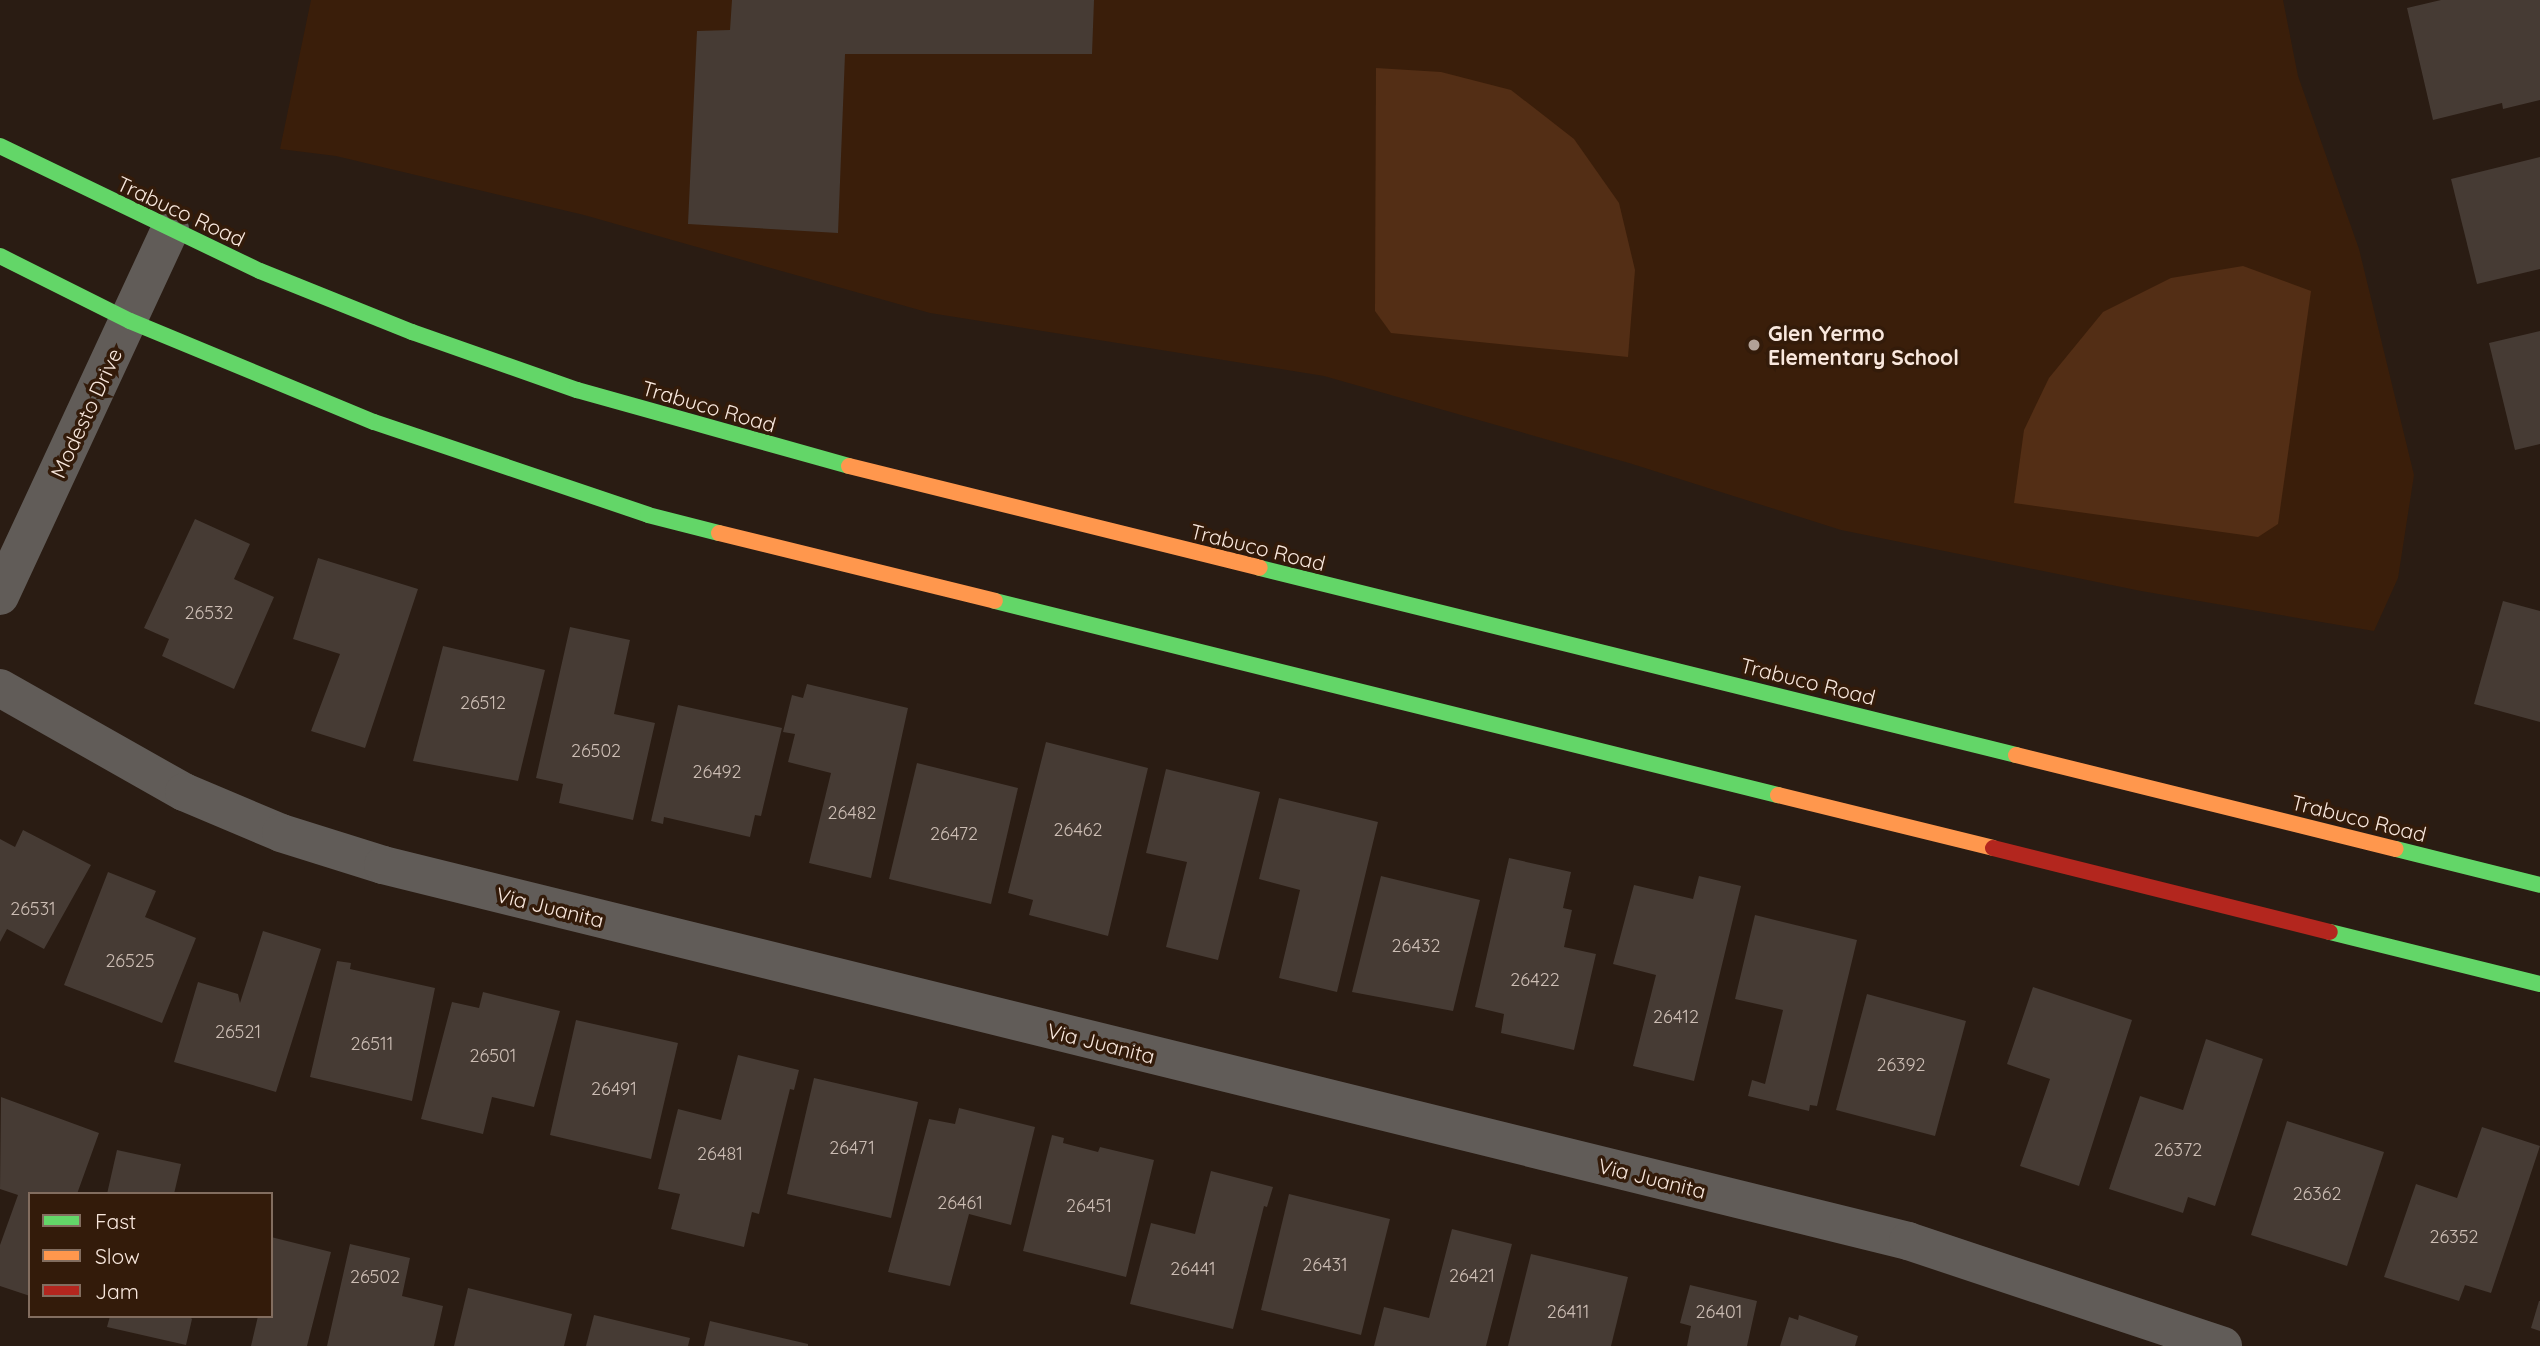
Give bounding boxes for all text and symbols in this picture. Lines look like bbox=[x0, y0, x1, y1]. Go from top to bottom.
street label: Trabuco Road bbox=[113, 170, 249, 252]
place label: Glen Yermo Elementary School bbox=[1768, 320, 1959, 370]
marker: Glen Yermo Elementary School bbox=[1746, 337, 1762, 353]
street label: Modesto Drive bbox=[45, 344, 127, 482]
street label: Trabuco Road bbox=[639, 375, 779, 437]
street label: Trabuco Road bbox=[1188, 518, 1328, 576]
house number: 26532 bbox=[185, 602, 233, 624]
street label: Trabuco Road bbox=[1738, 652, 1878, 710]
house number: 26512 bbox=[460, 692, 506, 714]
house number: 26502 bbox=[571, 740, 621, 762]
house number: 26492 bbox=[692, 761, 742, 783]
street label: Trabuco Road bbox=[2289, 789, 2429, 847]
house number: 26482 bbox=[827, 802, 877, 824]
house number: 26462 bbox=[1053, 819, 1103, 841]
house number: 26472 bbox=[930, 823, 978, 845]
street label: Via Juanita bbox=[494, 881, 606, 933]
house number: 26531 bbox=[10, 898, 56, 920]
house number: 26432 bbox=[1392, 935, 1440, 957]
house number: 26525 bbox=[105, 950, 155, 972]
house number: 26422 bbox=[1510, 969, 1560, 991]
house number: 26412 bbox=[1653, 1006, 1699, 1028]
street label: Via Juanita bbox=[1045, 1017, 1157, 1069]
house number: 26521 bbox=[215, 1021, 261, 1043]
house number: 26511 bbox=[351, 1033, 393, 1055]
house number: 26501 bbox=[470, 1045, 516, 1067]
house number: 26392 bbox=[1876, 1054, 1926, 1076]
house number: 26491 bbox=[591, 1078, 637, 1100]
house number: 26471 bbox=[829, 1137, 875, 1159]
house number: 26372 bbox=[2154, 1139, 2202, 1161]
house number: 26481 bbox=[697, 1143, 743, 1165]
street label: Via Juanita bbox=[1596, 1152, 1708, 1204]
house number: 26362 bbox=[2293, 1183, 2341, 1205]
legend bbox=[28, 1192, 273, 1318]
house number: 26461 bbox=[937, 1192, 983, 1214]
house number: 26451 bbox=[1066, 1195, 1112, 1217]
text: Fast bbox=[95, 1208, 136, 1234]
house number: 26352 bbox=[2430, 1226, 2478, 1248]
text: Slow bbox=[95, 1243, 140, 1269]
house number: 26431 bbox=[1302, 1254, 1348, 1276]
house number: 26441 bbox=[1170, 1258, 1216, 1280]
house number: 26421 bbox=[1449, 1265, 1495, 1287]
house number: 26502 bbox=[350, 1266, 400, 1288]
text: Jam bbox=[95, 1278, 139, 1304]
house number: 26411 bbox=[1547, 1301, 1589, 1323]
house number: 26401 bbox=[1696, 1301, 1742, 1323]

